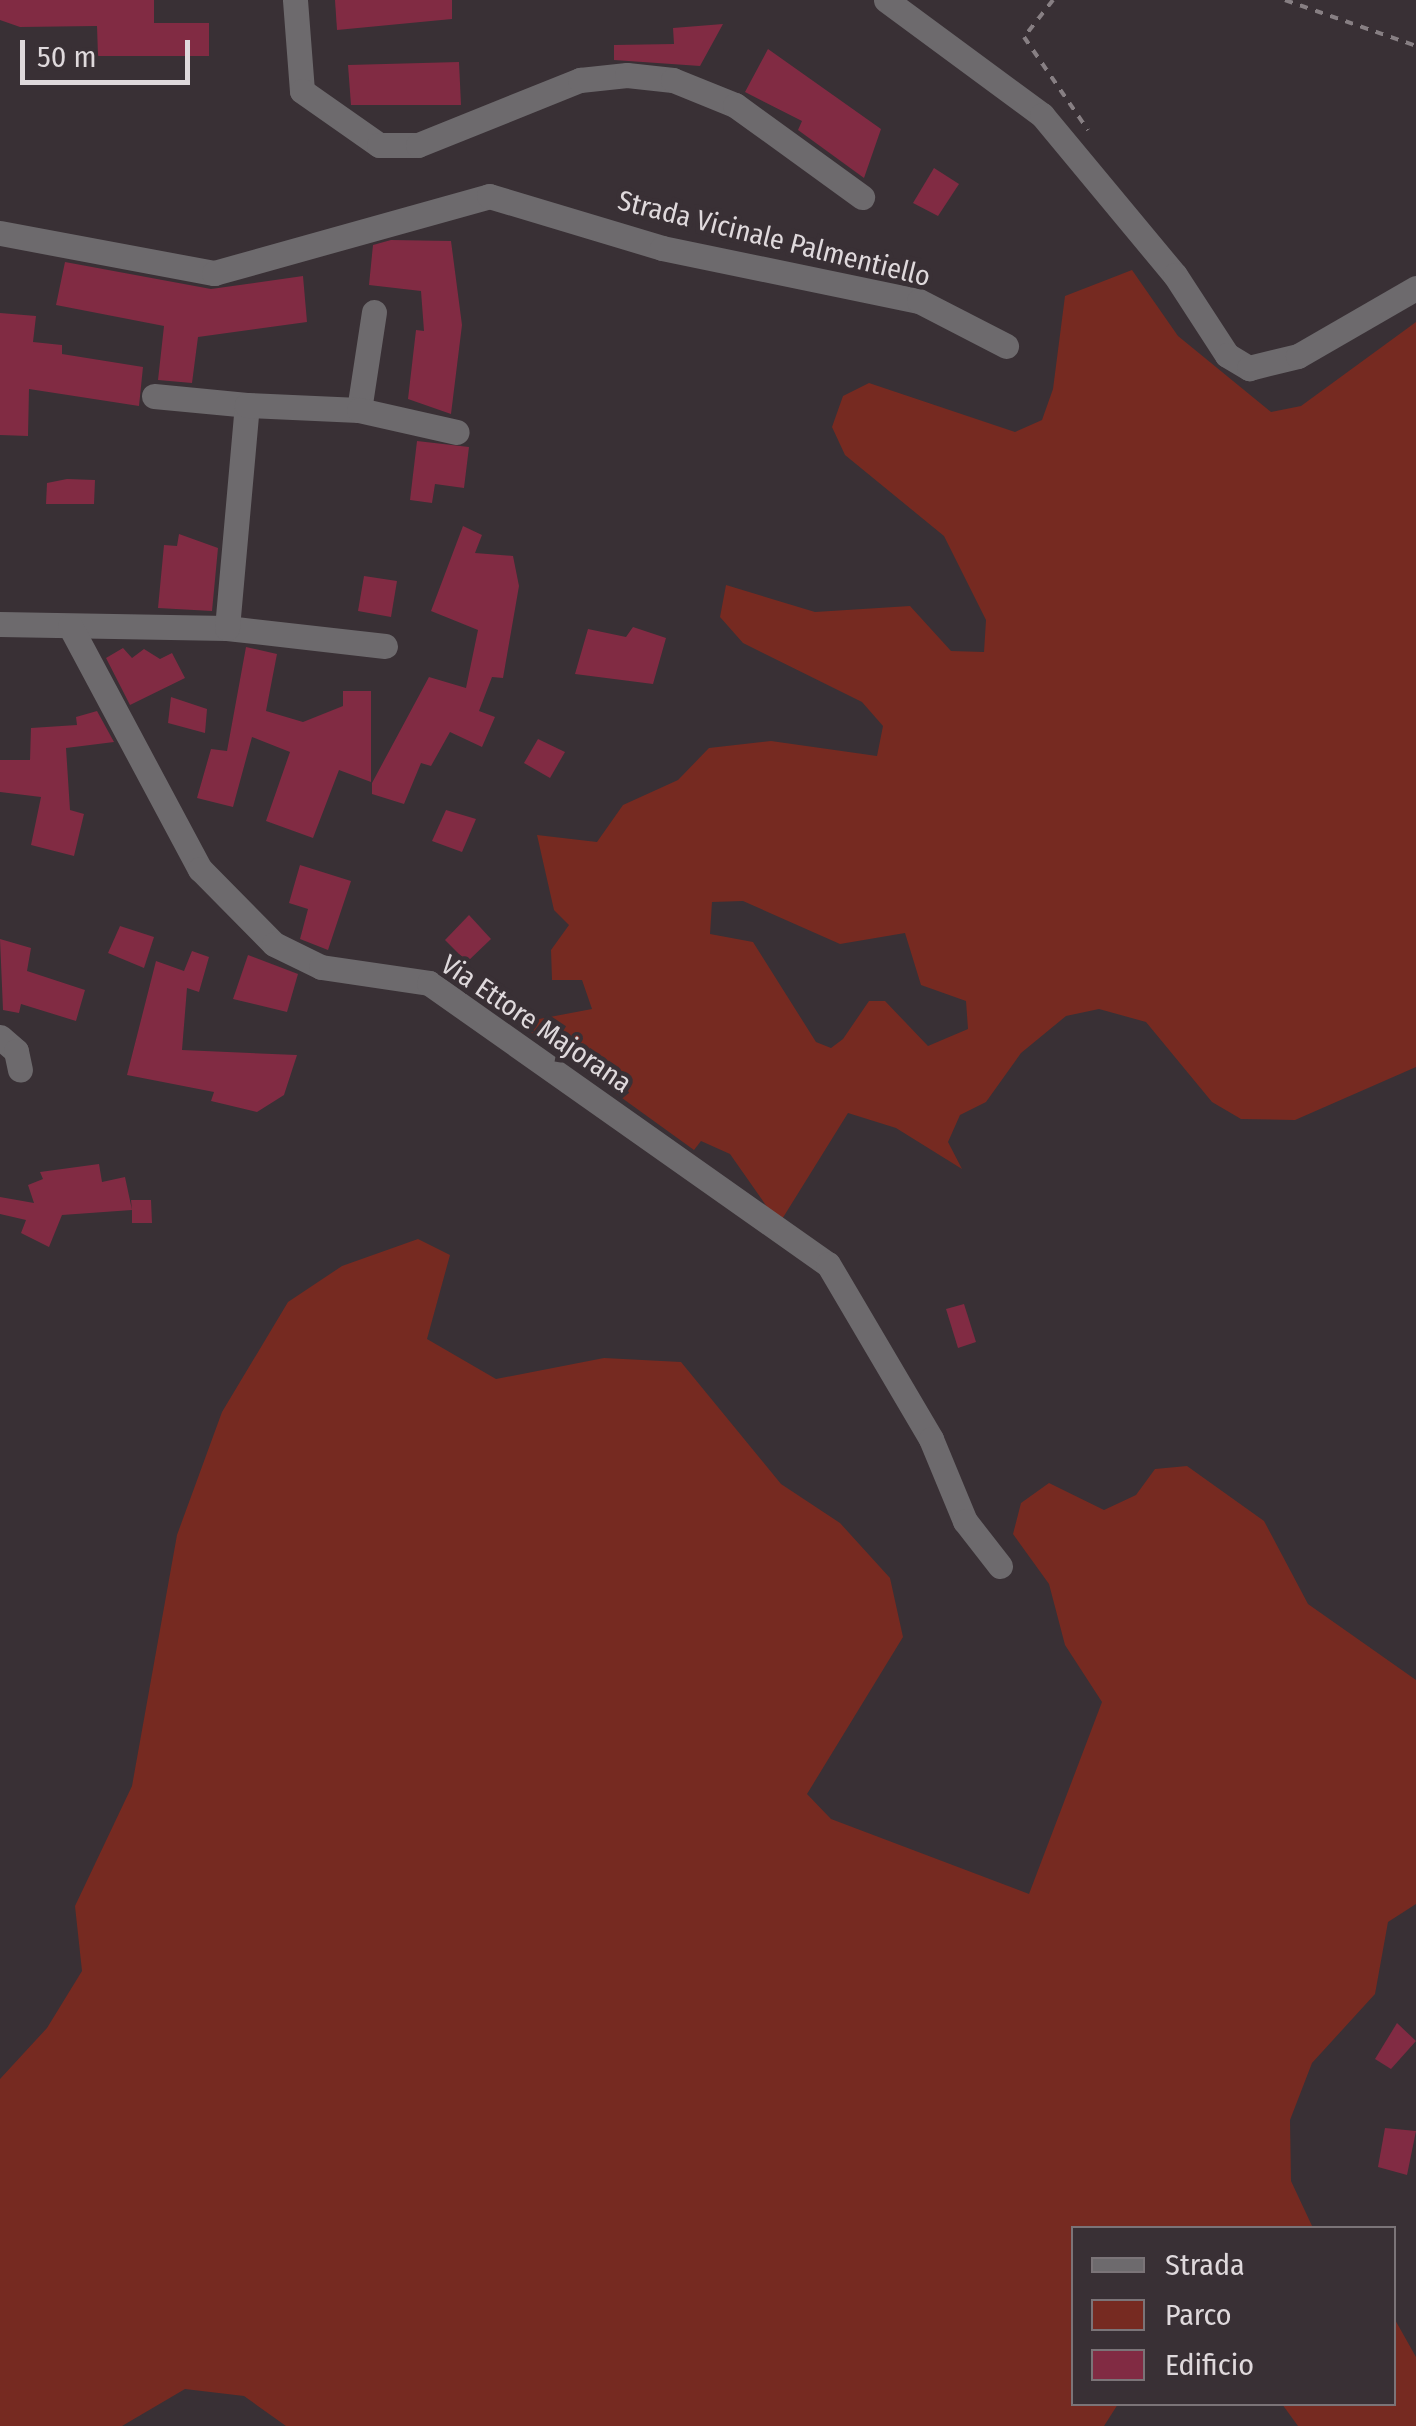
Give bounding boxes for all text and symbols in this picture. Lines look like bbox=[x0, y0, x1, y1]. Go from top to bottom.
scale bar bbox=[25, 20, 195, 82]
text: 50 m bbox=[37, 39, 97, 75]
street label: Strada Vicinale Palmentiello bbox=[614, 184, 934, 294]
street label: Via Ettore Majorana bbox=[434, 948, 638, 1100]
legend bbox=[1071, 2226, 1396, 2406]
text: Strada bbox=[1165, 2247, 1245, 2283]
text: Parco bbox=[1165, 2297, 1232, 2333]
text: Edificio bbox=[1165, 2347, 1254, 2383]

